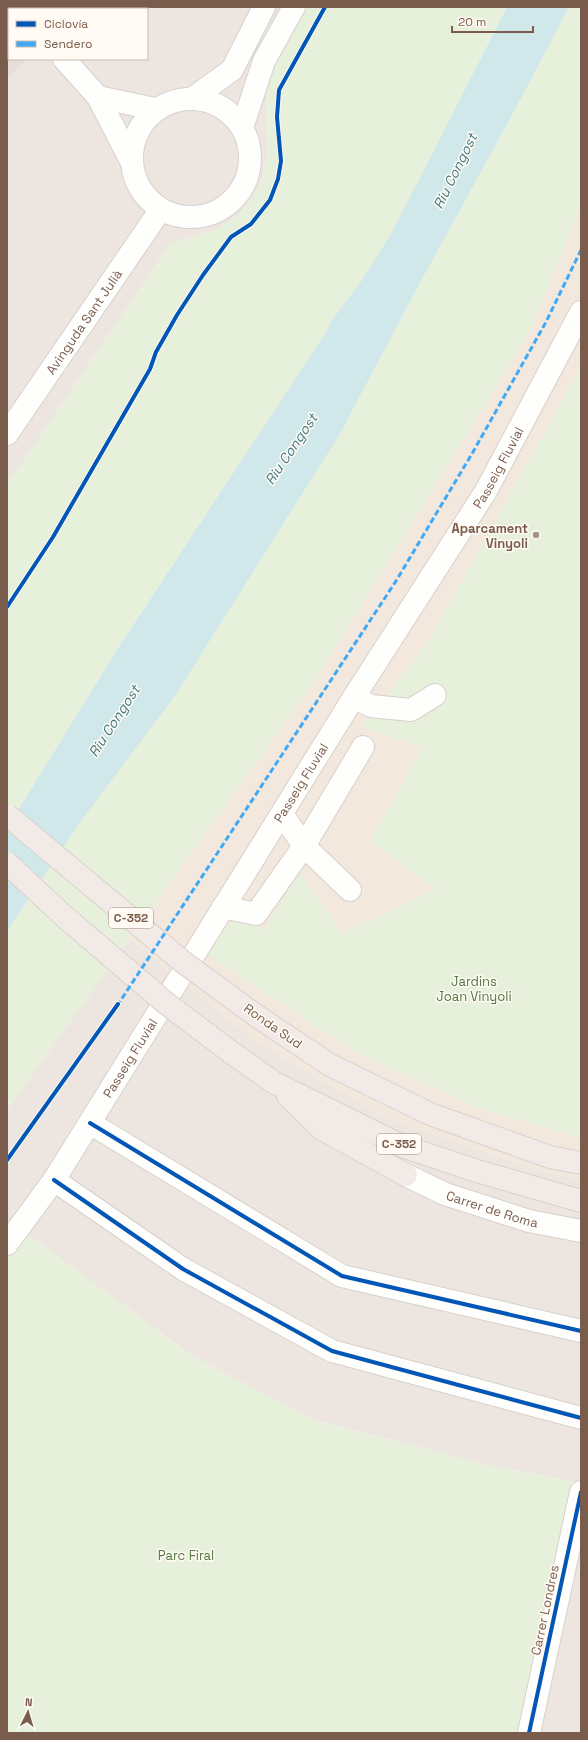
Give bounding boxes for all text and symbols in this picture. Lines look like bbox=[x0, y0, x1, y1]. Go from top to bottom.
legend bbox=[8, 8, 148, 60]
scale bar bbox=[452, 8, 533, 34]
text: 20 m bbox=[458, 14, 486, 30]
text: Ciclovía bbox=[44, 16, 88, 32]
text: Sendero bbox=[44, 36, 92, 52]
water label: Riu Congost bbox=[429, 129, 482, 212]
street label: Avinguda Sant Julià bbox=[42, 266, 126, 378]
water label: Riu Congost bbox=[261, 409, 322, 488]
street label: Passeig Fluvial bbox=[469, 424, 527, 511]
place label: Aparcament Vinyoli bbox=[452, 520, 528, 552]
marker: Aparcament Vinyoli bbox=[531, 530, 541, 540]
water label: Riu Congost bbox=[84, 680, 145, 760]
street label: Passeig Fluvial bbox=[270, 740, 332, 826]
road number: C-352 bbox=[109, 908, 153, 928]
park label: Jardins Joan Vinyoli bbox=[436, 973, 512, 1005]
street label: Ronda Sud bbox=[240, 1000, 306, 1052]
street label: Passeig Fluvial bbox=[99, 1015, 161, 1101]
road number: C-352 bbox=[377, 1134, 421, 1154]
street label: Carrer de Roma bbox=[444, 1186, 540, 1231]
park label: Parc Firal bbox=[158, 1547, 214, 1564]
street label: Carrer Londres bbox=[527, 1563, 563, 1657]
north arrow bbox=[8, 1692, 48, 1732]
text: N bbox=[25, 1695, 33, 1709]

